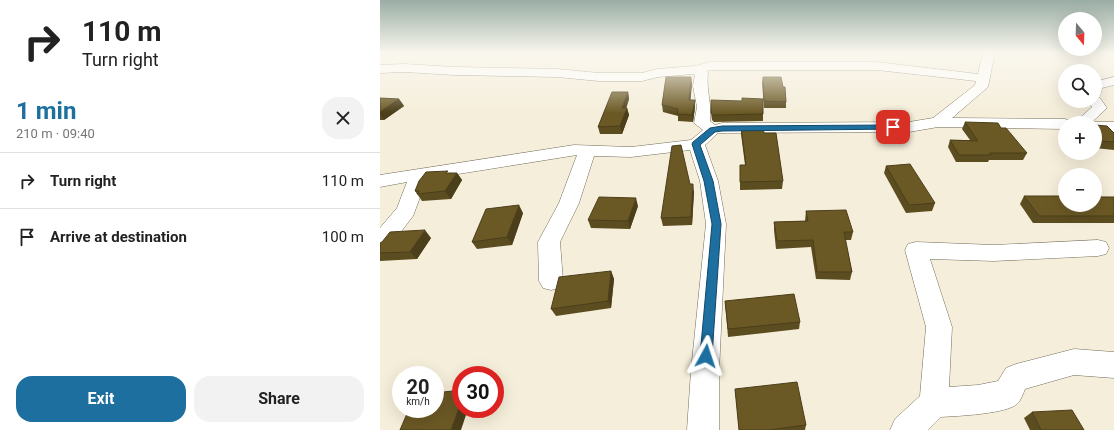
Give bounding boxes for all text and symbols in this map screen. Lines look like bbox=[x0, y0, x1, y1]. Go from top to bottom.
north arrow bbox=[1058, 12, 1102, 56]
map controls bbox=[1058, 12, 1102, 212]
text: 110 m bbox=[82, 15, 161, 48]
icon: right bbox=[16, 16, 68, 68]
text: Turn right bbox=[82, 49, 159, 70]
button: search bbox=[1058, 64, 1102, 108]
text: 1 min bbox=[16, 97, 76, 125]
button: close bbox=[322, 97, 364, 139]
pin bbox=[876, 110, 910, 144]
icon: arrive bbox=[882, 116, 904, 138]
button: + bbox=[1058, 116, 1102, 160]
text: 210 m · 09:40 bbox=[16, 126, 95, 141]
button: − bbox=[1058, 168, 1102, 212]
icon: right bbox=[16, 170, 38, 192]
text: Turn right bbox=[50, 172, 116, 190]
text: 110 m bbox=[322, 172, 364, 190]
icon: arrive bbox=[16, 226, 38, 248]
text: Arrive at destination bbox=[50, 228, 187, 246]
text: 100 m bbox=[322, 228, 364, 246]
position arrow bbox=[685, 335, 727, 377]
speed limit sign: 30 bbox=[452, 366, 504, 418]
text: 20 bbox=[407, 375, 429, 399]
button: Exit bbox=[16, 376, 186, 422]
button: Share bbox=[194, 376, 364, 422]
text: km/h bbox=[406, 396, 430, 407]

